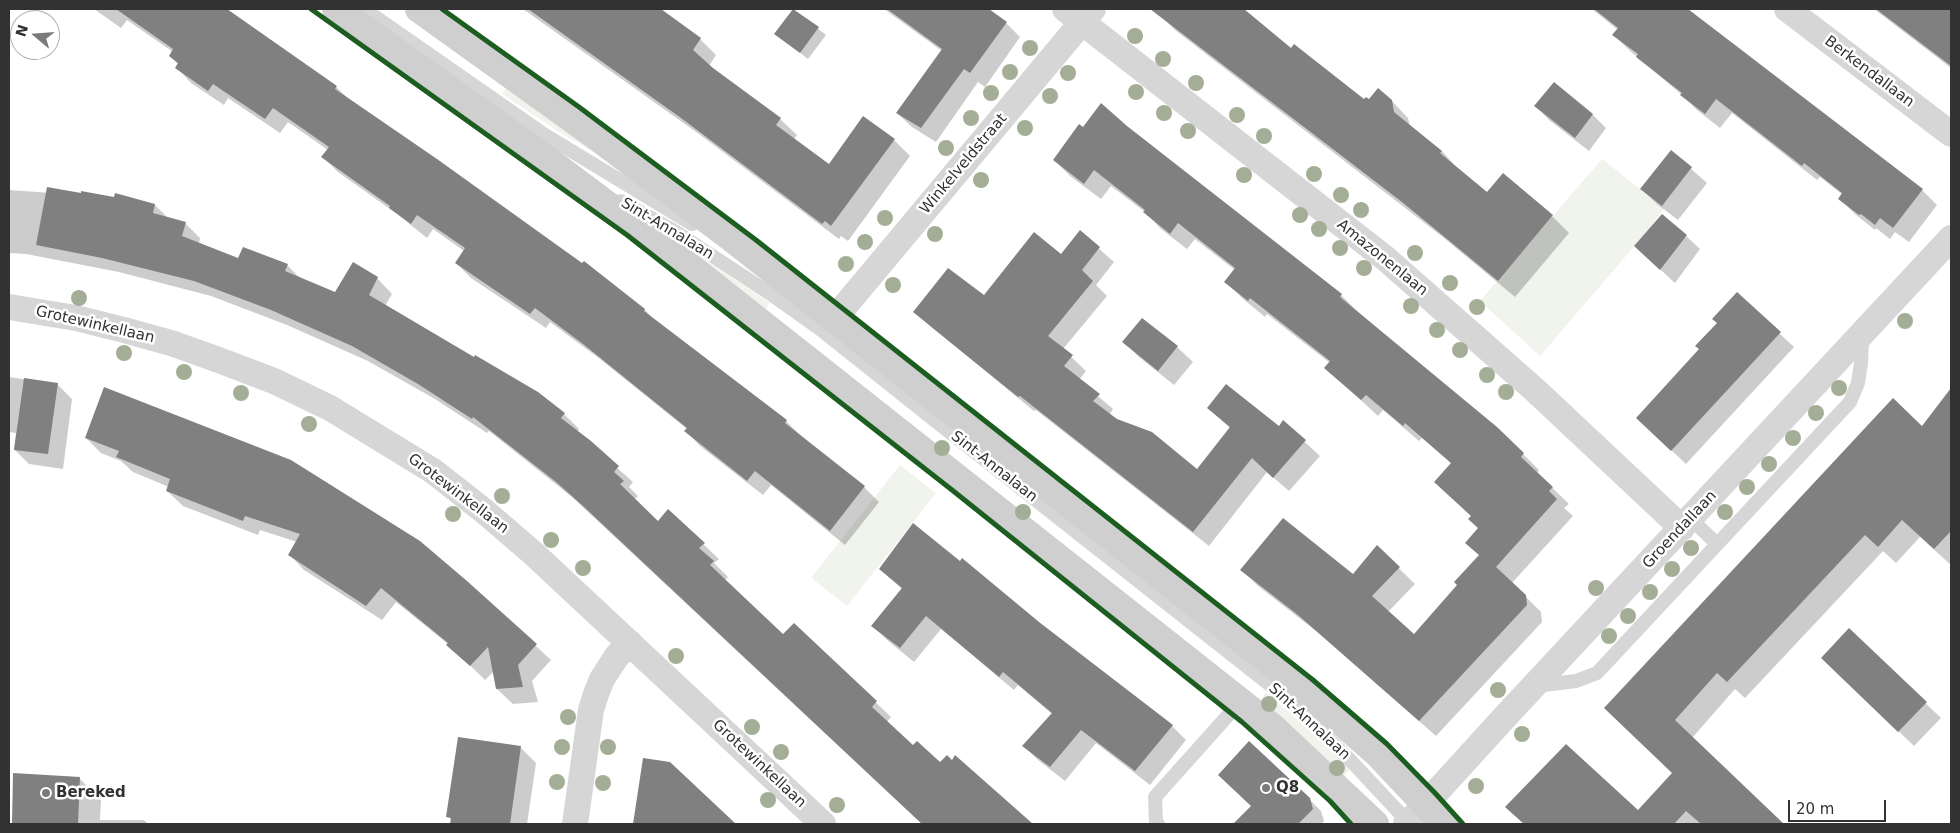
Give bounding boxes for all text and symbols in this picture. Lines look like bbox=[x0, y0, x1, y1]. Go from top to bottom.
north arrow bbox=[10, 10, 60, 60]
text: N bbox=[12, 23, 31, 39]
street label: Berkendallaan bbox=[1821, 32, 1917, 112]
street label: Winkelveldstraat bbox=[917, 110, 1011, 218]
street label: Sint-Annalaan bbox=[617, 194, 717, 264]
street label: Amazonenlaan bbox=[1333, 216, 1431, 300]
street label: Grotewinkellaan bbox=[34, 303, 156, 347]
street label: Sint-Annalaan bbox=[947, 428, 1041, 506]
street label: Grotewinkellaan bbox=[404, 450, 512, 538]
street label: Groendallaan bbox=[1639, 487, 1721, 573]
street label: Sint-Annalaan bbox=[1265, 680, 1353, 764]
street label: Grotewinkellaan bbox=[709, 716, 809, 812]
place label: Q8 bbox=[1276, 779, 1299, 797]
marker: Q8 bbox=[1260, 782, 1272, 794]
place label: Bereked bbox=[56, 784, 126, 802]
marker: Bereked bbox=[40, 787, 52, 799]
scale bar bbox=[1790, 790, 1888, 822]
text: 20 m bbox=[1796, 800, 1834, 818]

